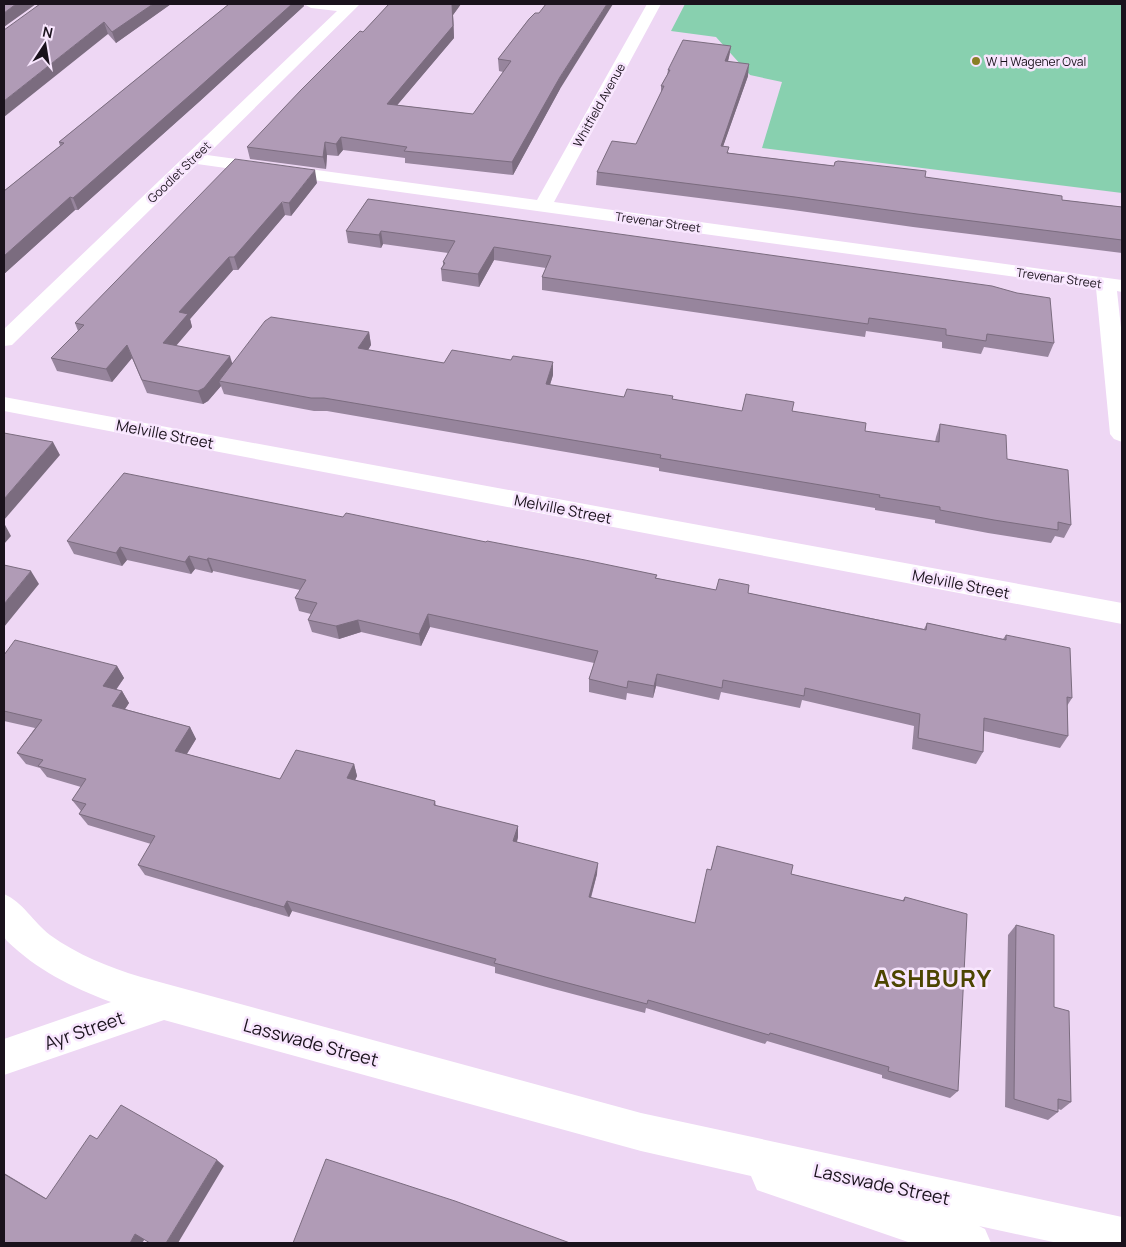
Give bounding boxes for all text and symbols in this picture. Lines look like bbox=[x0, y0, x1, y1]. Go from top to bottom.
north arrow bbox=[20, 20, 70, 70]
text: N bbox=[41, 21, 55, 42]
place label: W H Wagener Oval bbox=[986, 53, 1086, 70]
marker: W H Wagener Oval bbox=[970, 55, 982, 67]
street label: Whitfield Avenue bbox=[569, 60, 629, 150]
street label: Goodlet Street bbox=[144, 137, 215, 207]
street label: Trevenar Street bbox=[614, 208, 702, 236]
street label: Trevenar Street bbox=[1015, 264, 1103, 292]
street label: Melville Street bbox=[114, 414, 216, 454]
street label: Melville Street bbox=[512, 489, 614, 529]
street label: Melville Street bbox=[910, 564, 1012, 604]
district label: ASHBURY bbox=[874, 961, 992, 994]
street label: Ayr Street bbox=[41, 1005, 127, 1055]
street label: Lasswade Street bbox=[241, 1012, 381, 1072]
street label: Lasswade Street bbox=[812, 1158, 952, 1210]

